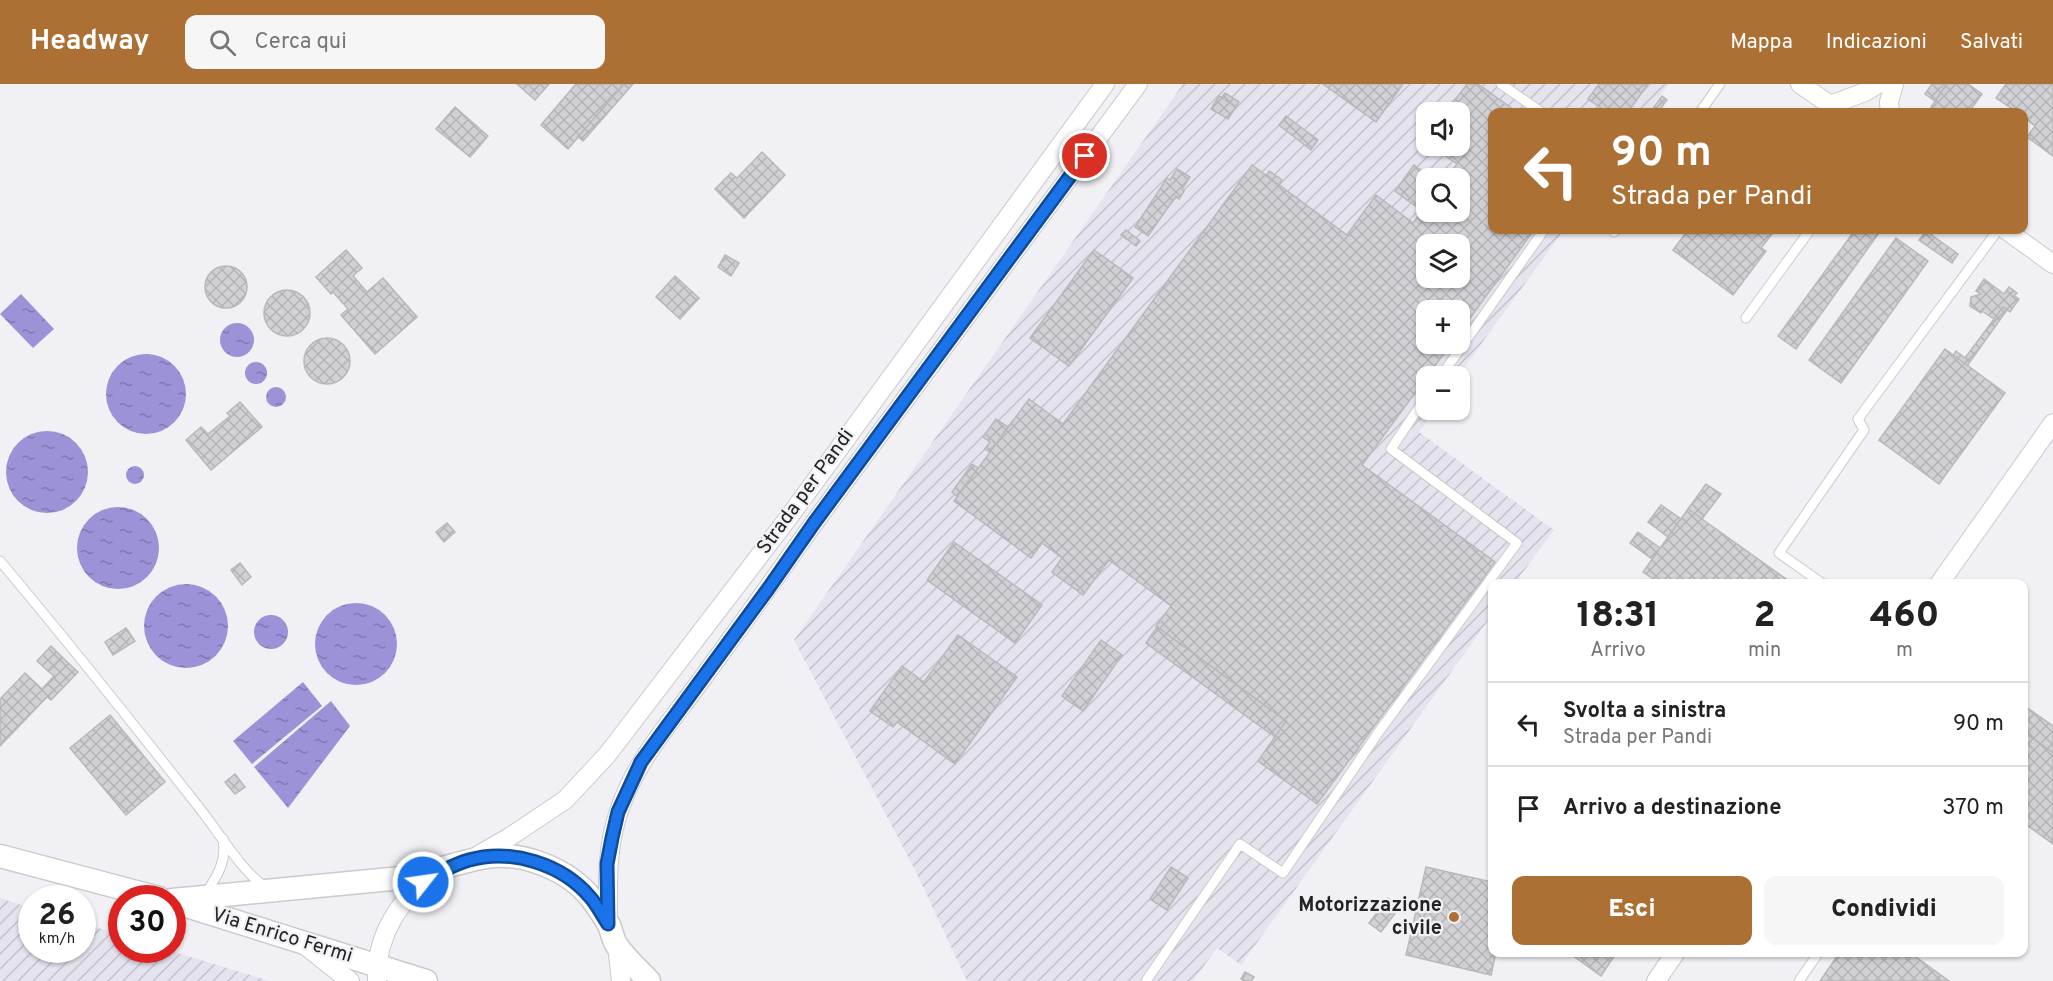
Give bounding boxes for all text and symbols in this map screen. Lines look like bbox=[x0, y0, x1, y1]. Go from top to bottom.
search box bbox=[185, 15, 605, 69]
text: Headway bbox=[30, 24, 149, 60]
icon: search bbox=[206, 26, 239, 59]
text: Cerca qui bbox=[254, 29, 347, 56]
text: Mappa bbox=[1730, 29, 1793, 56]
text: Indicazioni bbox=[1826, 29, 1927, 56]
text: Salvati bbox=[1960, 29, 2023, 56]
map controls bbox=[1416, 102, 1470, 420]
button: sound bbox=[1416, 102, 1470, 156]
text: 90 m bbox=[1611, 128, 1712, 181]
pin bbox=[1059, 130, 1110, 181]
icon: left bbox=[1512, 132, 1590, 210]
icon: arrive bbox=[1068, 139, 1101, 172]
button: search bbox=[1416, 168, 1470, 222]
text: Strada per Pandi bbox=[1611, 180, 1812, 214]
button: layers bbox=[1416, 234, 1470, 288]
button: + bbox=[1416, 300, 1470, 354]
button: − bbox=[1416, 366, 1470, 420]
street label: Strada per Pandi bbox=[752, 424, 860, 560]
text: 18:31 bbox=[1577, 594, 1659, 640]
text: 2 bbox=[1754, 594, 1776, 640]
text: 460 bbox=[1870, 594, 1939, 640]
text: Arrivo bbox=[1590, 638, 1646, 664]
text: min bbox=[1748, 638, 1781, 664]
text: m bbox=[1896, 638, 1913, 664]
text: Svolta a sinistra bbox=[1563, 698, 1726, 725]
icon: left bbox=[1512, 708, 1545, 741]
text: 90 m bbox=[1953, 711, 2004, 738]
text: Strada per Pandi bbox=[1563, 725, 1712, 751]
icon: arrive bbox=[1512, 792, 1545, 825]
text: Arrivo a destinazione bbox=[1563, 795, 1781, 822]
text: 370 m bbox=[1942, 795, 2004, 822]
position arrow bbox=[391, 850, 455, 914]
button: Esci bbox=[1512, 876, 1752, 945]
button: Condividi bbox=[1764, 876, 2004, 945]
speed limit sign: 30 bbox=[108, 885, 186, 963]
place label: Motorizzazione civile bbox=[1298, 893, 1442, 942]
text: 26 bbox=[39, 898, 75, 935]
street label: Via Enrico Fermi bbox=[208, 902, 356, 970]
marker: Motorizzazione civile bbox=[1447, 910, 1461, 924]
text: km/h bbox=[39, 930, 75, 949]

